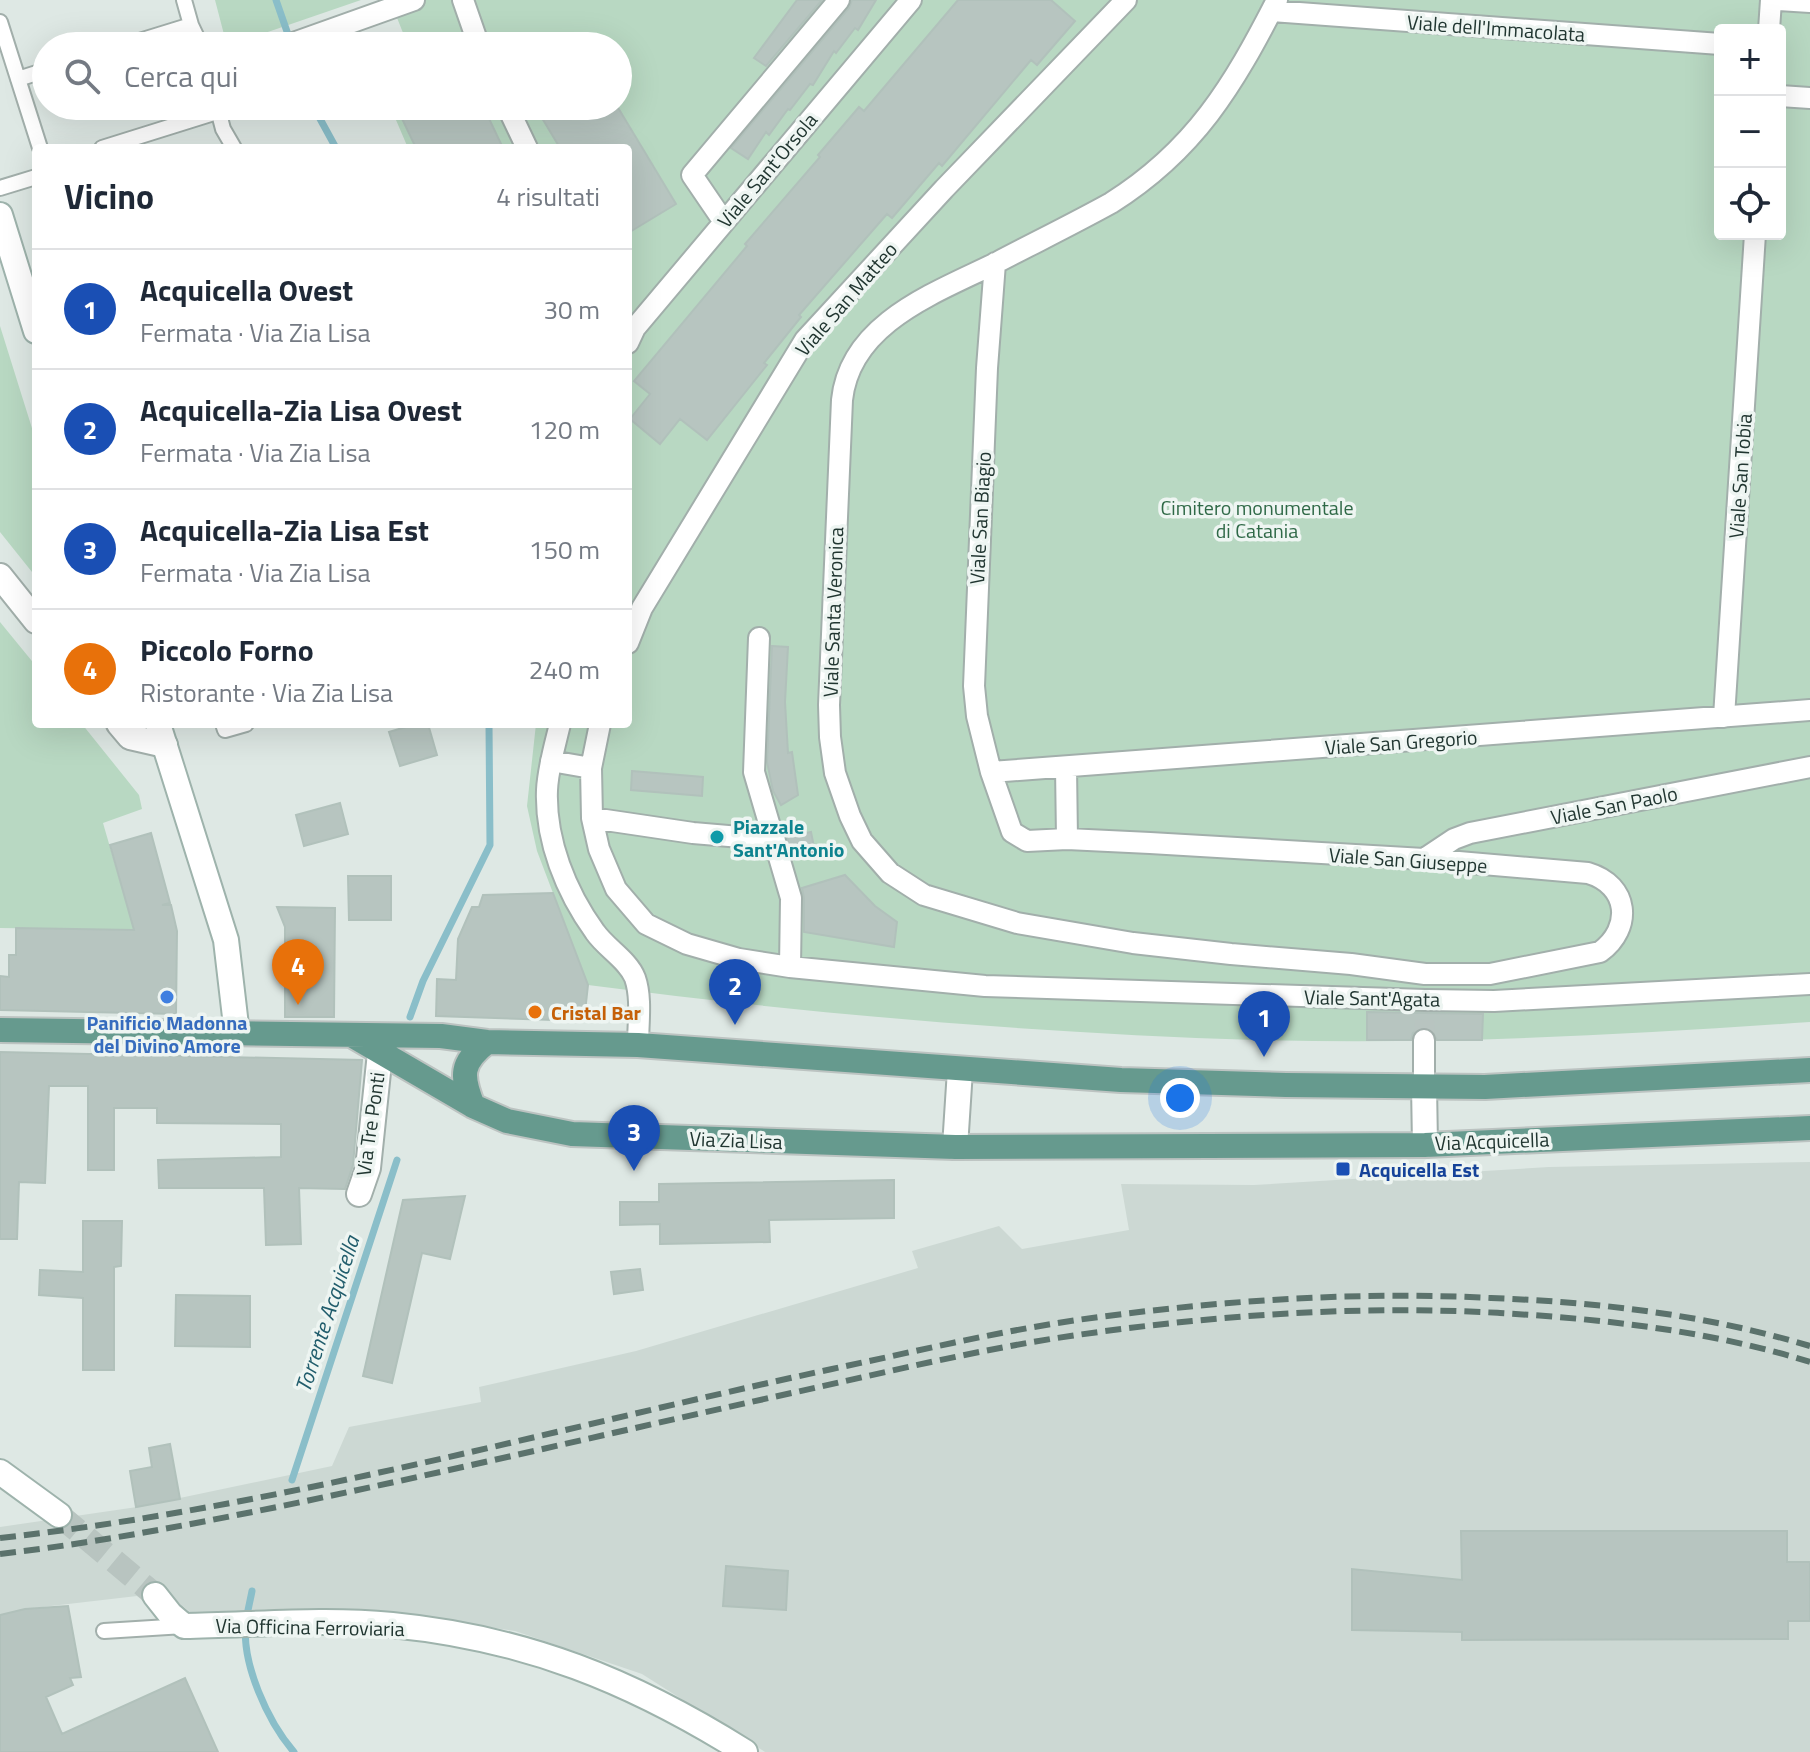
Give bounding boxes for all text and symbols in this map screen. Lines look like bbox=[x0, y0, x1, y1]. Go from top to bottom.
street label: Viale dell'Immacolata bbox=[1406, 6, 1586, 50]
map controls bbox=[1714, 24, 1786, 240]
button: + bbox=[1714, 24, 1786, 96]
search box bbox=[32, 32, 632, 120]
text: Cerca qui bbox=[124, 53, 238, 99]
icon: search bbox=[60, 54, 104, 98]
button: − bbox=[1714, 96, 1786, 168]
street label: Viale Sant'Orsola bbox=[709, 105, 825, 235]
button: locate bbox=[1714, 168, 1786, 240]
text: Vicino bbox=[64, 170, 154, 222]
text: 4 risultati bbox=[496, 177, 600, 216]
street label: Viale San Matteo bbox=[787, 235, 905, 363]
text: Acquicella Ovest bbox=[140, 267, 353, 313]
text: 1 bbox=[83, 290, 97, 329]
text: 30 m bbox=[543, 290, 600, 329]
text: Fermata · Via Zia Lisa bbox=[140, 313, 371, 352]
text: Acquicella-Zia Lisa Ovest bbox=[140, 387, 462, 433]
text: 2 bbox=[83, 410, 97, 449]
text: 120 m bbox=[529, 410, 600, 449]
street label: Viale San Tobia bbox=[1720, 412, 1760, 540]
text: Fermata · Via Zia Lisa bbox=[140, 433, 371, 472]
street label: Viale San Biagio bbox=[961, 451, 999, 585]
park label: Cimitero monumentale di Catania bbox=[1160, 492, 1354, 546]
text: Acquicella-Zia Lisa Est bbox=[140, 507, 429, 553]
street label: Viale Santa Veronica bbox=[815, 526, 851, 698]
text: 3 bbox=[83, 530, 97, 569]
text: 150 m bbox=[529, 530, 600, 569]
text: Fermata · Via Zia Lisa bbox=[140, 553, 371, 592]
text: Piccolo Forno bbox=[140, 627, 314, 673]
text: 4 bbox=[83, 650, 97, 689]
text: 240 m bbox=[529, 650, 600, 689]
text: Ristorante · Via Zia Lisa bbox=[140, 673, 393, 712]
street label: Viale San Gregorio bbox=[1324, 721, 1478, 763]
street label: Viale San Paolo bbox=[1548, 778, 1680, 832]
place label: Piazzale Sant'Antonio bbox=[733, 811, 845, 865]
marker: Piazzale Sant'Antonio bbox=[708, 828, 726, 846]
street label: Viale San Giuseppe bbox=[1328, 839, 1488, 881]
pin: 4 bbox=[272, 939, 324, 1005]
pin: 2 bbox=[709, 959, 761, 1025]
street label: Viale Sant'Agata bbox=[1304, 981, 1440, 1015]
marker: Panificio Madonna del Divino Amore bbox=[158, 988, 176, 1006]
pin: 1 bbox=[1238, 991, 1290, 1057]
place label: Cristal Bar bbox=[551, 997, 642, 1028]
marker: Cristal Bar bbox=[526, 1003, 544, 1021]
place label: Panificio Madonna del Divino Amore bbox=[87, 1007, 247, 1061]
street label: Via Tre Ponti bbox=[347, 1070, 393, 1178]
your location bbox=[1160, 1078, 1200, 1118]
pin: 3 bbox=[608, 1105, 660, 1171]
street label: Via Zia Lisa bbox=[689, 1123, 783, 1157]
street label: Via Acquicella bbox=[1434, 1124, 1550, 1158]
place label: Acquicella Est bbox=[1359, 1154, 1479, 1185]
marker: Acquicella Est bbox=[1334, 1160, 1352, 1178]
water label: Torrente Acquicella bbox=[286, 1229, 369, 1397]
street label: Via Officina Ferroviaria bbox=[215, 1610, 405, 1644]

